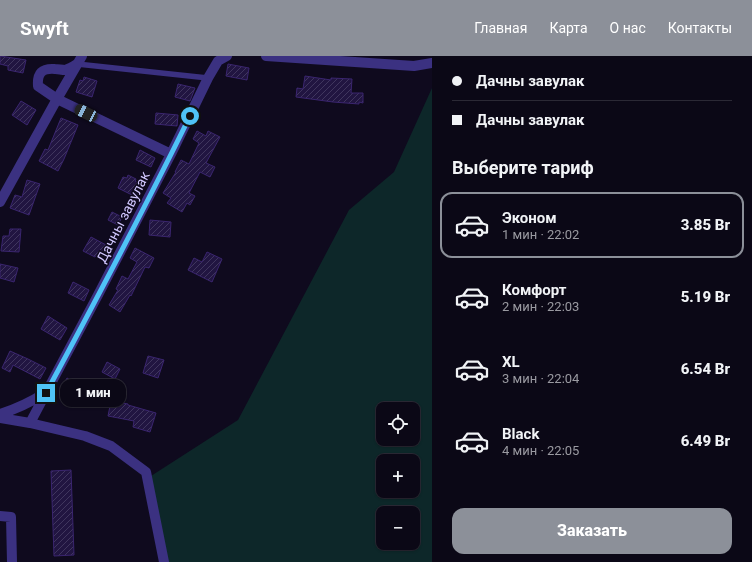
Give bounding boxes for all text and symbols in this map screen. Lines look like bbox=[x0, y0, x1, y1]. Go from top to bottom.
text: Swyft bbox=[20, 17, 69, 40]
text: Главная bbox=[474, 20, 527, 36]
text: Карта bbox=[549, 20, 588, 36]
text: О нас bbox=[610, 20, 646, 36]
text: Контакты bbox=[668, 20, 732, 36]
text: Дачны завулак bbox=[476, 72, 585, 90]
car bbox=[73, 102, 99, 124]
route start bbox=[181, 107, 199, 125]
text: Дачны завулак bbox=[476, 111, 585, 129]
text: Выберите тариф bbox=[452, 157, 594, 178]
street label: Дачны завулак bbox=[93, 168, 153, 265]
icon: car bbox=[454, 207, 490, 243]
text: Эконом bbox=[502, 209, 557, 227]
text: 3.85 Br bbox=[681, 216, 730, 234]
text: 1 мин · 22:02 bbox=[502, 227, 579, 242]
icon: car bbox=[454, 279, 490, 315]
text: Комфорт bbox=[502, 281, 566, 299]
text: 5.19 Br bbox=[681, 288, 730, 306]
text: 2 мин · 22:03 bbox=[502, 299, 579, 314]
icon: car bbox=[454, 351, 490, 387]
text: XL bbox=[502, 353, 520, 371]
text: 6.54 Br bbox=[681, 360, 730, 378]
text: 3 мин · 22:04 bbox=[502, 371, 579, 386]
callout: 1 мин bbox=[60, 379, 126, 407]
route end bbox=[37, 384, 55, 402]
text: 1 мин bbox=[75, 385, 111, 400]
map controls bbox=[376, 402, 420, 550]
button: locate bbox=[376, 402, 420, 446]
icon: car bbox=[454, 423, 490, 459]
text: Black bbox=[502, 425, 539, 443]
text: 6.49 Br bbox=[681, 432, 730, 450]
text: 4 мин · 22:05 bbox=[502, 443, 579, 458]
button: + bbox=[376, 454, 420, 498]
button: − bbox=[376, 506, 420, 550]
button: Заказать bbox=[452, 508, 732, 554]

